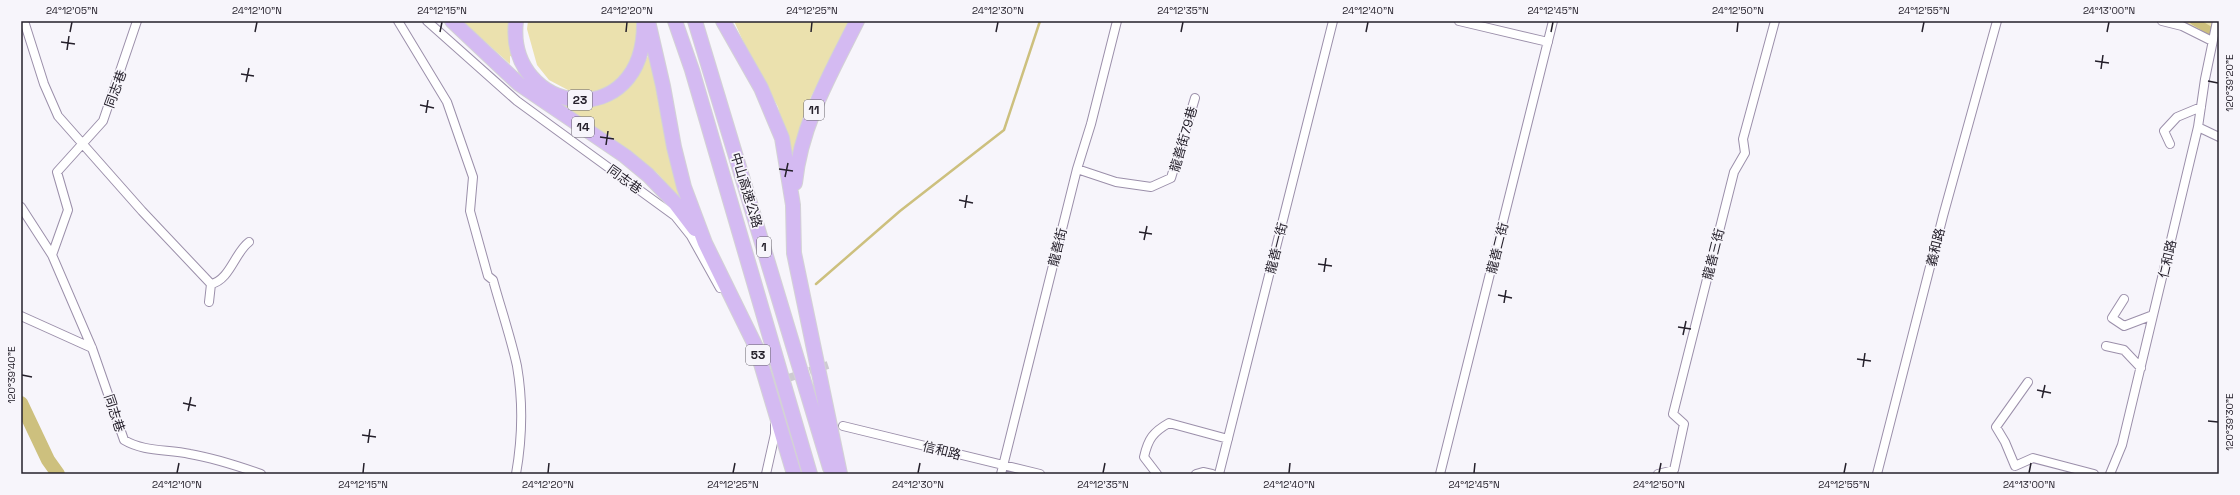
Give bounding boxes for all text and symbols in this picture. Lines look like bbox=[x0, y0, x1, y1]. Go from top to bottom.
text: 24°12'05"N bbox=[46, 4, 98, 17]
text: 24°12'10"N bbox=[232, 4, 282, 17]
text: 24°12'15"N bbox=[417, 4, 467, 17]
text: 24°12'20"N bbox=[601, 4, 653, 17]
text: 24°12'25"N bbox=[786, 4, 838, 17]
text: 24°12'30"N bbox=[972, 4, 1024, 17]
text: 24°12'35"N bbox=[1157, 4, 1209, 17]
text: 24°12'40"N bbox=[1342, 4, 1394, 17]
text: 24°12'45"N bbox=[1527, 4, 1579, 17]
text: 24°12'50"N bbox=[1712, 4, 1764, 17]
text: 24°12'55"N bbox=[1898, 4, 1950, 17]
text: 24°13'00"N bbox=[2083, 4, 2135, 17]
text: 120°39'20"E bbox=[2223, 54, 2236, 112]
street label: 同志巷 bbox=[101, 68, 130, 110]
road number: 23 bbox=[568, 90, 592, 110]
road number: 11 bbox=[804, 100, 824, 120]
street label: 龍善街79巷 bbox=[1166, 104, 1201, 174]
road number: 14 bbox=[572, 117, 594, 137]
street label: 中山高速公路 bbox=[727, 150, 766, 230]
street label: 同志巷 bbox=[604, 161, 645, 198]
street label: 龍善一街 bbox=[1262, 221, 1291, 275]
street label: 龍善二街 bbox=[1483, 221, 1512, 275]
street label: 龍善街 bbox=[1045, 226, 1070, 268]
street label: 義和路 bbox=[1923, 226, 1948, 268]
street label: 龍善三街 bbox=[1699, 227, 1728, 281]
road number: 1 bbox=[757, 237, 771, 257]
street label: 仁和路 bbox=[2155, 238, 2180, 280]
road number: 53 bbox=[746, 345, 770, 365]
text: 120°39'40"E bbox=[5, 346, 18, 404]
street label: 同志巷 bbox=[100, 392, 129, 434]
text: 120°39'30"E bbox=[2223, 393, 2236, 451]
street label: 信和路 bbox=[921, 438, 963, 463]
text: 24°12'10"N bbox=[152, 478, 202, 491]
text: 24°12'15"N bbox=[338, 478, 388, 491]
text: 24°12'20"N bbox=[522, 478, 574, 491]
text: 24°12'25"N bbox=[707, 478, 759, 491]
text: 24°12'30"N bbox=[892, 478, 944, 491]
text: 24°12'35"N bbox=[1077, 478, 1129, 491]
text: 24°12'40"N bbox=[1263, 478, 1315, 491]
text: 24°12'45"N bbox=[1448, 478, 1500, 491]
text: 24°12'50"N bbox=[1633, 478, 1685, 491]
text: 24°12'55"N bbox=[1818, 478, 1870, 491]
text: 24°13'00"N bbox=[2003, 478, 2055, 491]

